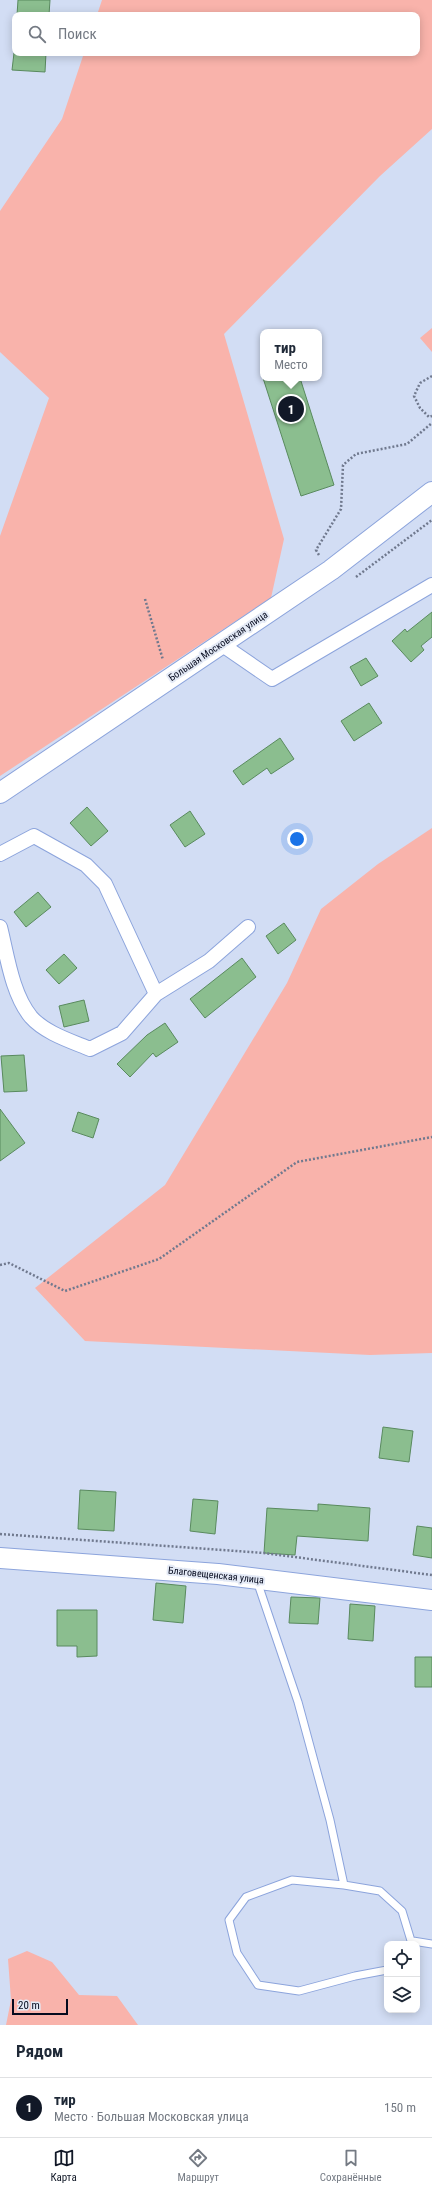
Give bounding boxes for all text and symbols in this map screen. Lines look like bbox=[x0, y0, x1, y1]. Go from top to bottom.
search box bbox=[12, 12, 420, 56]
icon: search bbox=[26, 23, 48, 45]
text: Поиск bbox=[58, 25, 97, 43]
popup bbox=[260, 329, 322, 381]
text: тир bbox=[274, 339, 296, 357]
text: Место bbox=[274, 357, 308, 372]
pin: 1 bbox=[278, 394, 304, 424]
street label: Большая Московская улица bbox=[167, 609, 270, 683]
your location bbox=[287, 829, 307, 849]
street label: Благовещенская улица bbox=[168, 1564, 265, 1586]
map controls bbox=[384, 1941, 420, 2013]
button: locate bbox=[384, 1941, 420, 1977]
button: layers bbox=[384, 1977, 420, 2013]
scale bar bbox=[12, 1997, 68, 2016]
text: 20 m bbox=[18, 1999, 40, 2012]
text: Рядом bbox=[16, 2041, 63, 2061]
text: тир bbox=[54, 2091, 76, 2109]
text: 1 bbox=[26, 2100, 32, 2115]
text: 150 m bbox=[384, 2100, 416, 2115]
text: Место · Большая Московская улица bbox=[54, 2109, 249, 2124]
tab: Карта bbox=[50, 2147, 77, 2184]
tab: Маршрут bbox=[178, 2147, 219, 2184]
tab: Сохранённые bbox=[320, 2147, 382, 2184]

